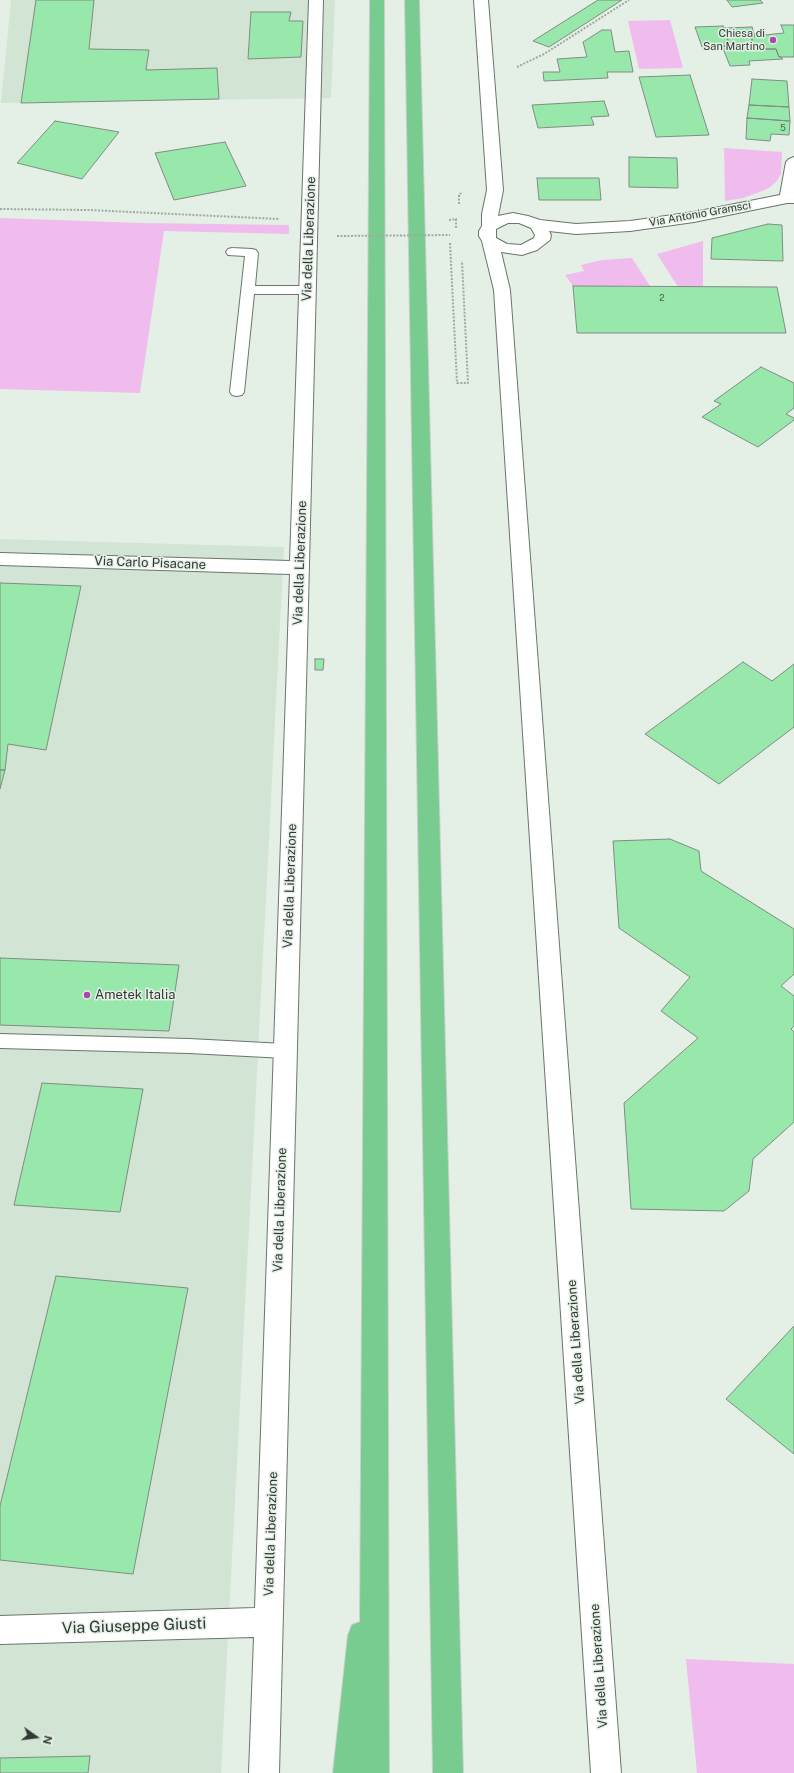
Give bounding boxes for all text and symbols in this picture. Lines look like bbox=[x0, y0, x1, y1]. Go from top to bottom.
place label: Chiesa di San Martino bbox=[703, 27, 765, 53]
marker: Chiesa di San Martino bbox=[768, 35, 778, 45]
house number: 5 bbox=[780, 123, 786, 133]
street label: Via della Liberazione bbox=[299, 176, 319, 302]
street label: Via Antonio Gramsci bbox=[648, 199, 752, 229]
house number: 2 bbox=[659, 293, 665, 303]
street label: Via della Liberazione bbox=[290, 500, 310, 626]
street label: Via Carlo Pisacane bbox=[94, 553, 206, 573]
street label: Via della Liberazione bbox=[280, 823, 300, 949]
place label: Ametek Italia bbox=[95, 987, 175, 1003]
marker: Ametek Italia bbox=[82, 990, 92, 1000]
street label: Via della Liberazione bbox=[270, 1147, 290, 1273]
street label: Via della Liberazione bbox=[564, 1279, 588, 1405]
street label: Via della Liberazione bbox=[261, 1471, 281, 1597]
street label: Via della Liberazione bbox=[587, 1603, 611, 1729]
street label: Via Giuseppe Giusti bbox=[61, 1614, 207, 1638]
north arrow bbox=[16, 1717, 56, 1757]
text: N bbox=[41, 1734, 55, 1746]

